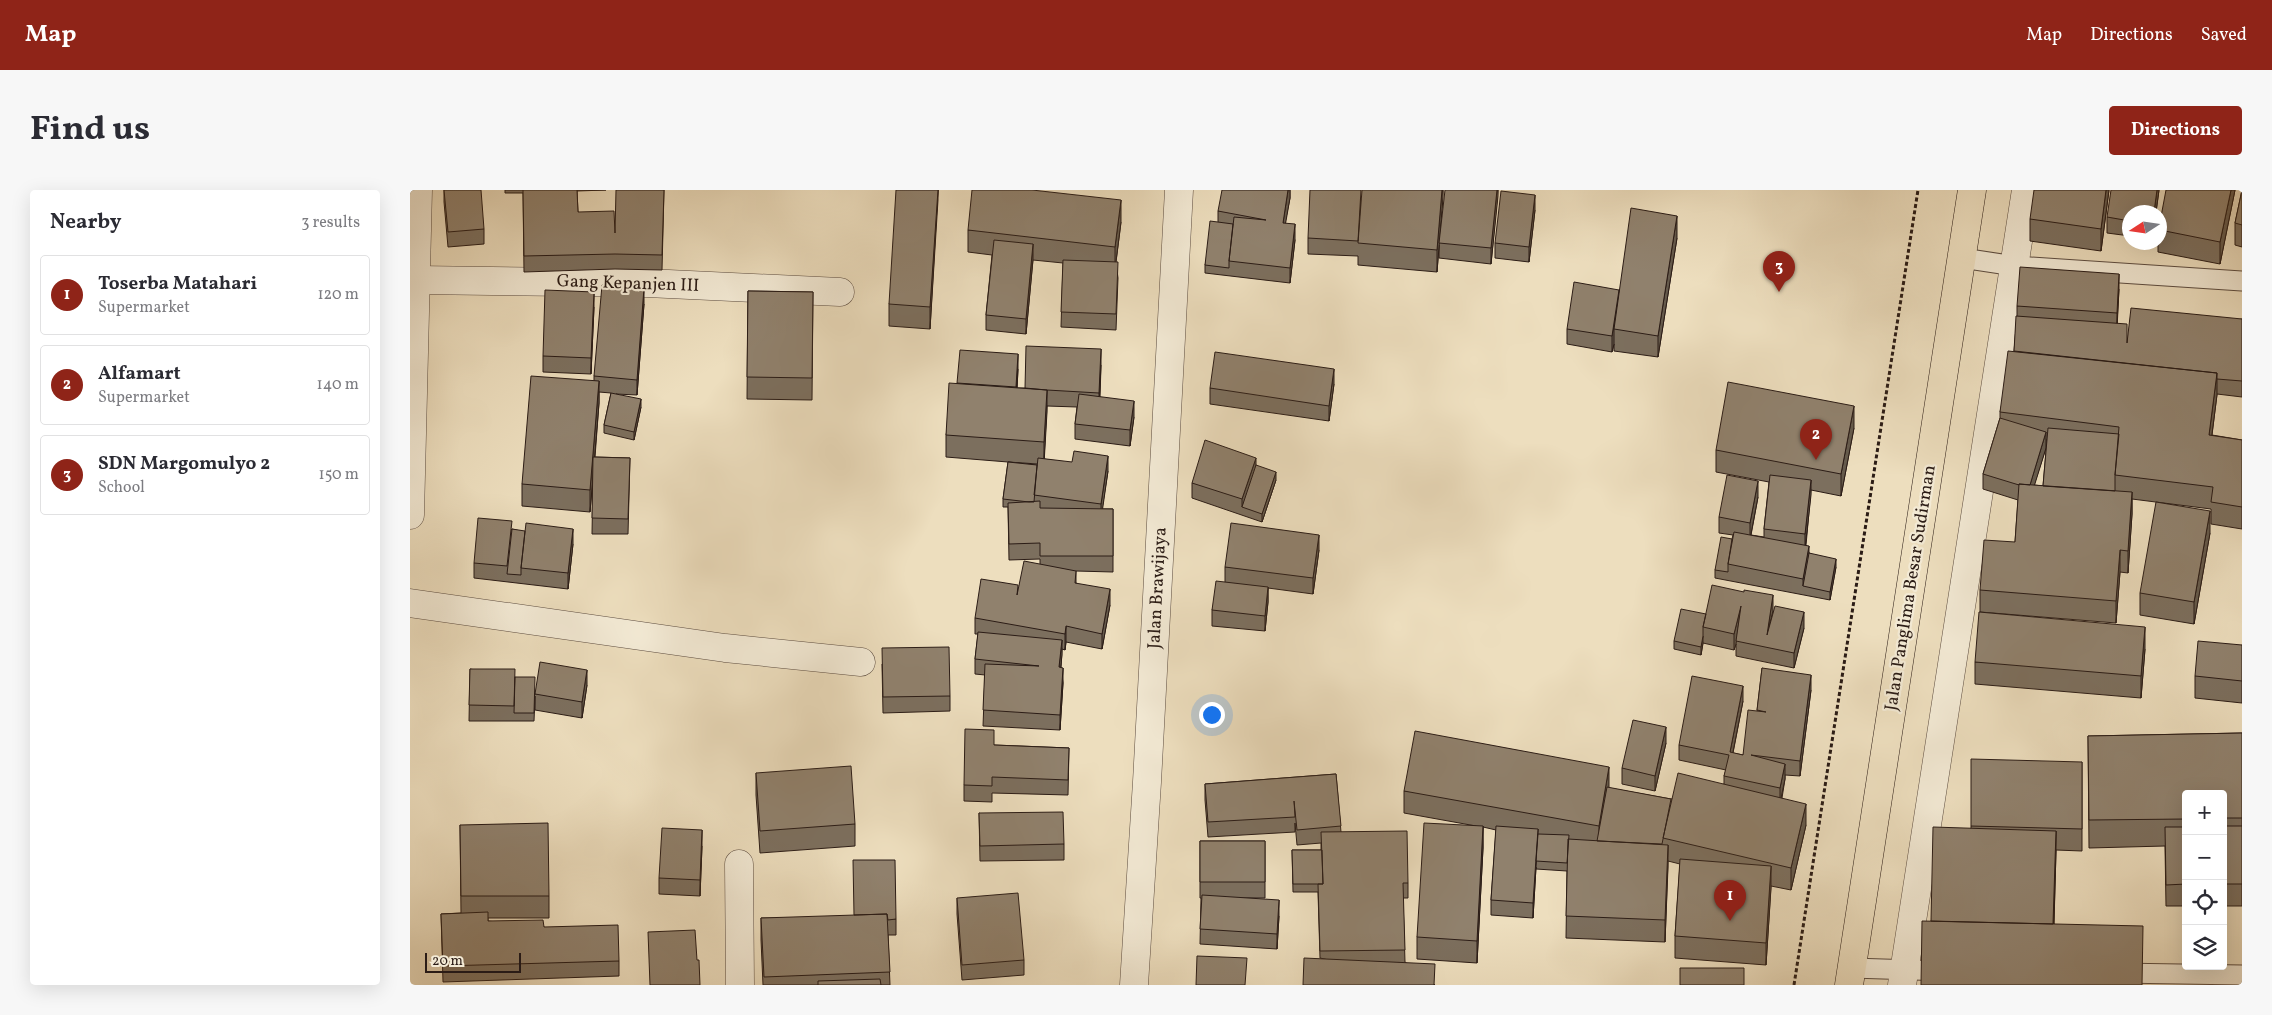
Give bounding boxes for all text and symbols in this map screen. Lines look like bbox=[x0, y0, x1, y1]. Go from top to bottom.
text: Map bbox=[25, 18, 76, 52]
text: Map bbox=[2026, 23, 2062, 48]
text: Directions bbox=[2090, 23, 2173, 48]
text: Saved bbox=[2201, 23, 2247, 48]
text: Find us bbox=[30, 106, 150, 154]
button: Directions bbox=[2109, 106, 2242, 155]
north arrow bbox=[2122, 205, 2167, 250]
text: Nearby bbox=[50, 208, 121, 237]
text: 3 results bbox=[301, 212, 360, 234]
pin: 3 bbox=[1763, 251, 1795, 292]
street label: Gang Kepanjen III bbox=[556, 269, 700, 299]
text: Toserba Matahari bbox=[98, 271, 257, 297]
text: 1 bbox=[64, 284, 70, 306]
text: 120 m bbox=[317, 284, 359, 306]
text: Supermarket bbox=[98, 297, 190, 319]
text: Alfamart bbox=[98, 361, 181, 387]
text: 2 bbox=[63, 374, 71, 396]
text: 140 m bbox=[317, 374, 359, 396]
text: Supermarket bbox=[98, 387, 190, 409]
pin: 2 bbox=[1800, 419, 1832, 460]
text: SDN Margomulyo 2 bbox=[98, 451, 270, 477]
street label: Jalan Panglima Besar Sudirman bbox=[1879, 463, 1943, 713]
text: 3 bbox=[63, 464, 71, 486]
text: 150 m bbox=[318, 464, 359, 486]
text: School bbox=[98, 477, 145, 499]
street label: Jalan Brawijaya bbox=[1142, 526, 1174, 650]
your location bbox=[1199, 702, 1225, 728]
map controls bbox=[2182, 790, 2227, 970]
button: + bbox=[2182, 790, 2227, 835]
button: − bbox=[2182, 835, 2227, 880]
pin: 1 bbox=[1714, 880, 1746, 921]
button: locate bbox=[2182, 880, 2227, 925]
button: layers bbox=[2182, 925, 2227, 970]
scale bar bbox=[425, 950, 521, 973]
text: 20 m bbox=[432, 952, 463, 971]

